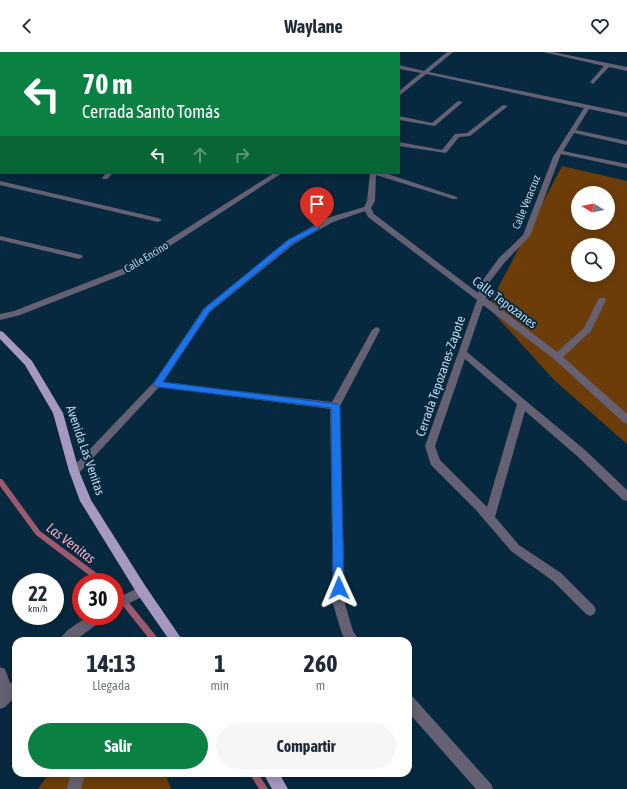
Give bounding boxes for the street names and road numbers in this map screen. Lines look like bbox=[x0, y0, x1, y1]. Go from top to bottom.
street label: Calle Veracruz bbox=[510, 173, 542, 231]
street label: Calle Encino bbox=[122, 239, 170, 275]
street label: Calle Tepozanes bbox=[470, 273, 540, 332]
street label: Cerrada Tepozanes-Zapote bbox=[413, 314, 468, 438]
street label: Avenida Las Venitas bbox=[63, 403, 108, 497]

